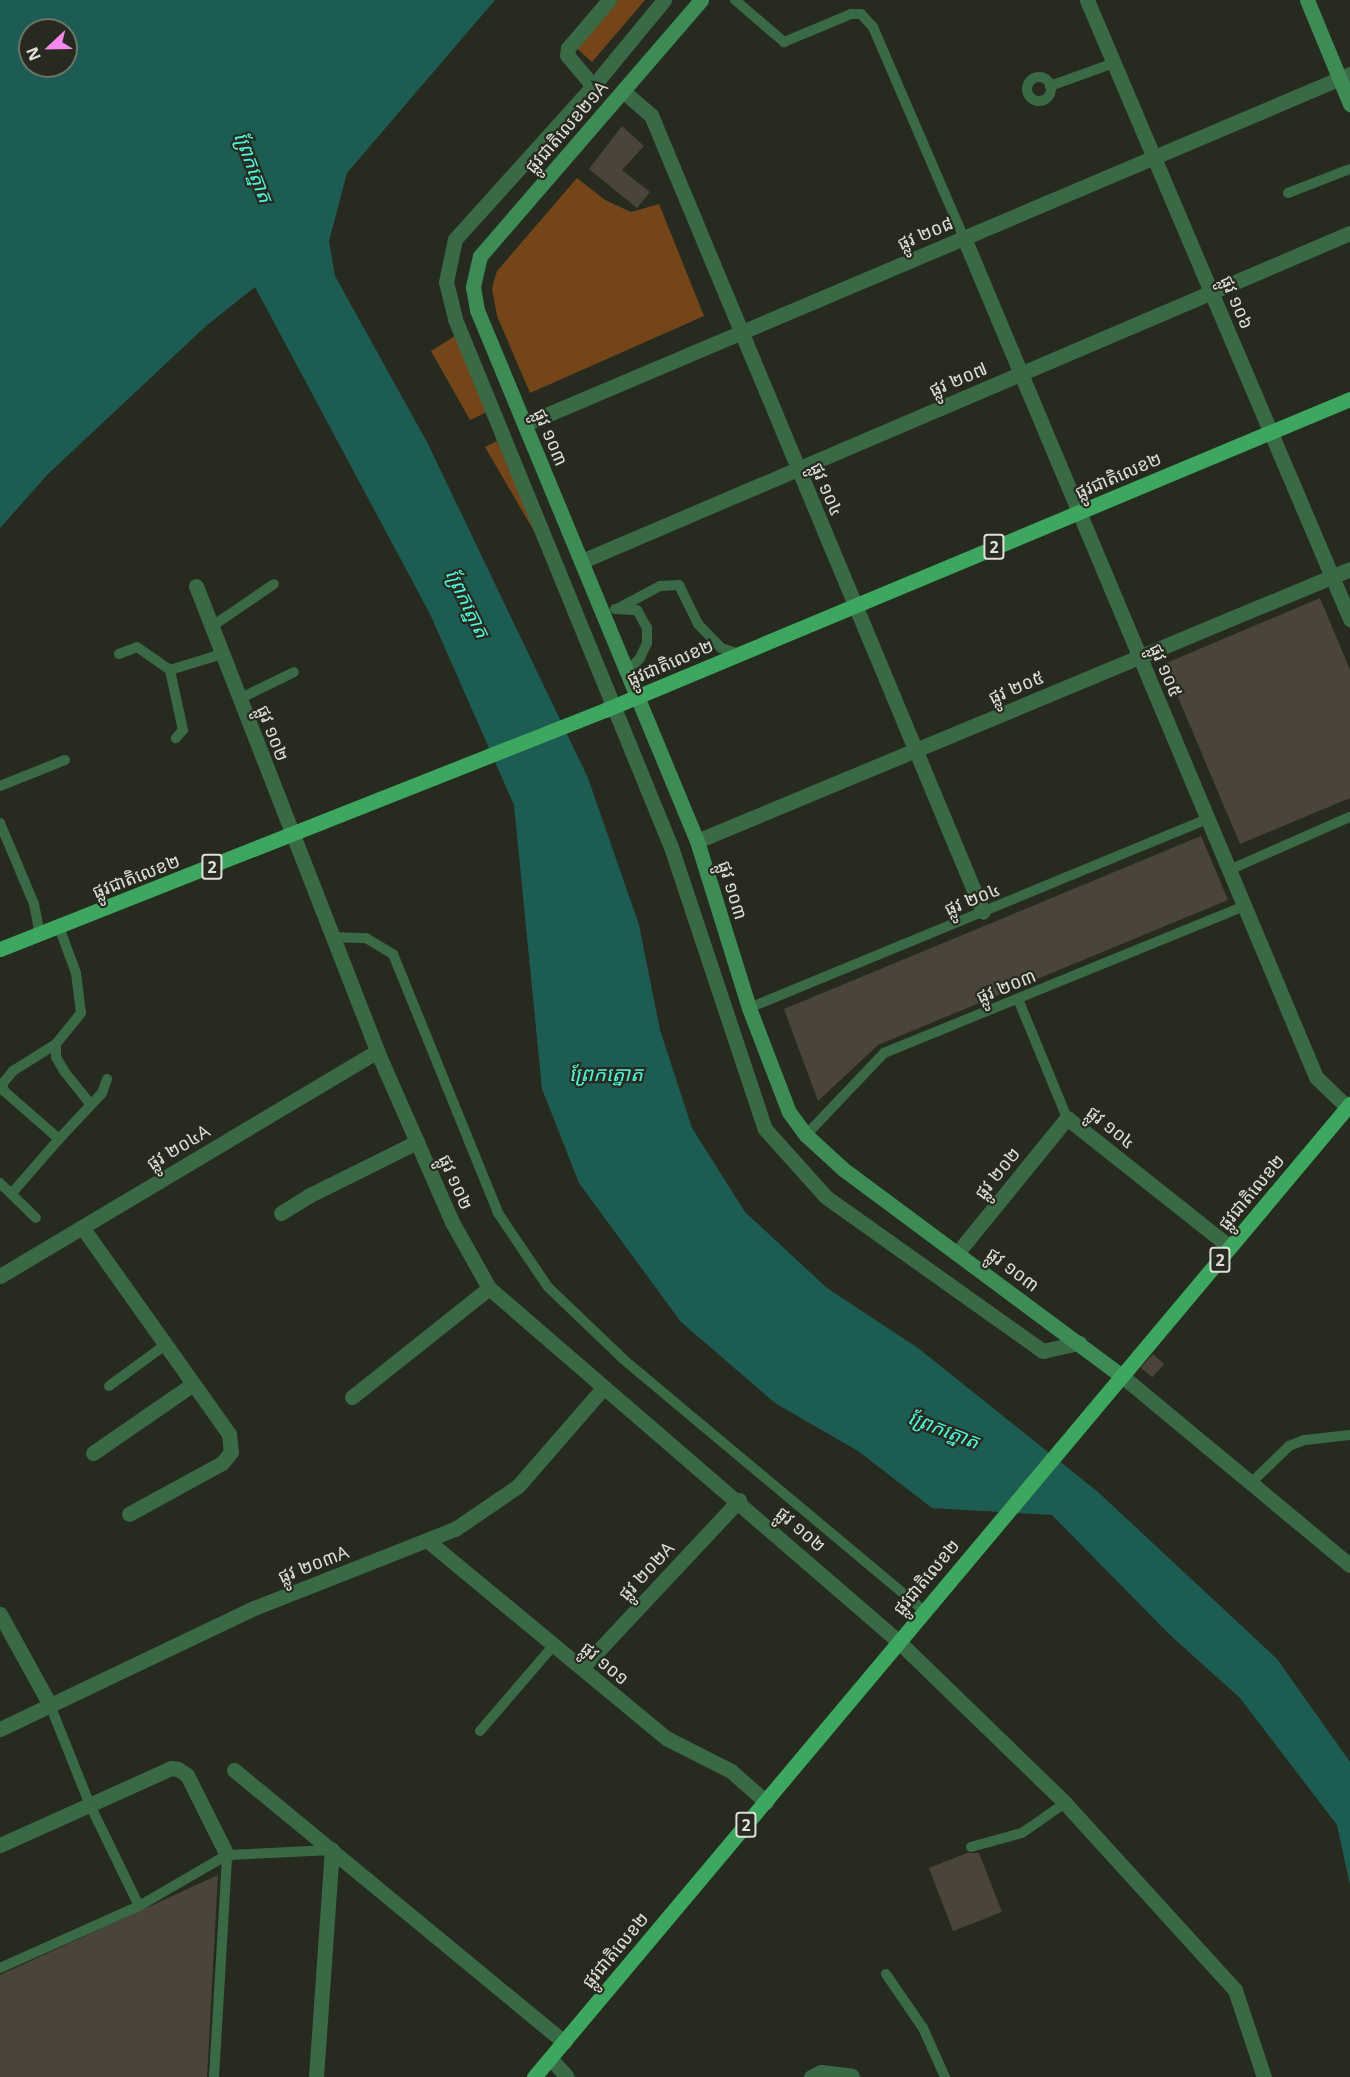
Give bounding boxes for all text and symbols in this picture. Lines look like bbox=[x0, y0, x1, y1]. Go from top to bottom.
north arrow bbox=[18, 18, 78, 78]
text: N bbox=[21, 44, 46, 64]
street label: ផ្លូវជាតិលេខ២១A bbox=[520, 77, 612, 177]
water label: ព្រែកត្នោត bbox=[230, 128, 278, 206]
street label: ផ្លូវ ២០៨ bbox=[894, 212, 956, 254]
street label: ផ្លូវ ១០៦ bbox=[1216, 272, 1258, 332]
street label: ផ្លូវ ២០៧ bbox=[926, 357, 990, 401]
street label: ផ្លូវ ១០៣ bbox=[529, 405, 573, 469]
street label: ផ្លូវជាតិលេខ២ bbox=[1071, 447, 1165, 503]
street label: ផ្លូវ ១០៤ bbox=[806, 459, 848, 519]
road number: 2 bbox=[982, 534, 1006, 560]
water label: ព្រែកត្នោត bbox=[441, 565, 495, 641]
street label: ផ្លូវជាតិលេខ២ bbox=[623, 634, 717, 690]
street label: ផ្លូវ ១០៥ bbox=[1145, 640, 1187, 700]
street label: ផ្លូវ ២០៥ bbox=[985, 666, 1047, 708]
street label: ផ្លូវ ១០២ bbox=[252, 702, 294, 764]
street label: ផ្លូវជាតិលេខ២ bbox=[89, 849, 183, 903]
road number: 2 bbox=[200, 854, 224, 880]
street label: ផ្លូវ ១០៣ bbox=[714, 858, 752, 922]
street label: ផ្លូវ ២០៤ bbox=[941, 878, 1003, 920]
street label: ផ្លូវ ២០៣ bbox=[973, 964, 1039, 1008]
water label: ព្រែកត្នោត bbox=[569, 1061, 643, 1085]
street label: ផ្លូវ ១០៤ bbox=[1082, 1101, 1140, 1153]
street label: ផ្លូវ ២០៤A bbox=[143, 1120, 213, 1174]
street label: ផ្លូវ ២០២ bbox=[970, 1143, 1024, 1203]
street label: ផ្លូវជាតិលេខ២ bbox=[1213, 1150, 1289, 1234]
street label: ផ្លូវ ១០២ bbox=[434, 1151, 478, 1213]
street label: ផ្លូវ ១០៣ bbox=[982, 1242, 1044, 1296]
road number: 2 bbox=[1208, 1247, 1232, 1273]
water label: ព្រែកត្នោត bbox=[905, 1405, 983, 1453]
street label: ផ្លូវ ១០២ bbox=[772, 1502, 830, 1556]
street label: ផ្លូវជាតិលេខ២ bbox=[888, 1535, 964, 1619]
street label: ផ្លូវ ២០២A bbox=[614, 1537, 678, 1605]
street label: ផ្លូវ ២០៣A bbox=[275, 1541, 351, 1587]
street label: ផ្លូវ ១០១ bbox=[577, 1637, 633, 1689]
road number: 2 bbox=[734, 1812, 758, 1838]
street label: ផ្លូវជាតិលេខ២ bbox=[577, 1908, 653, 1992]

